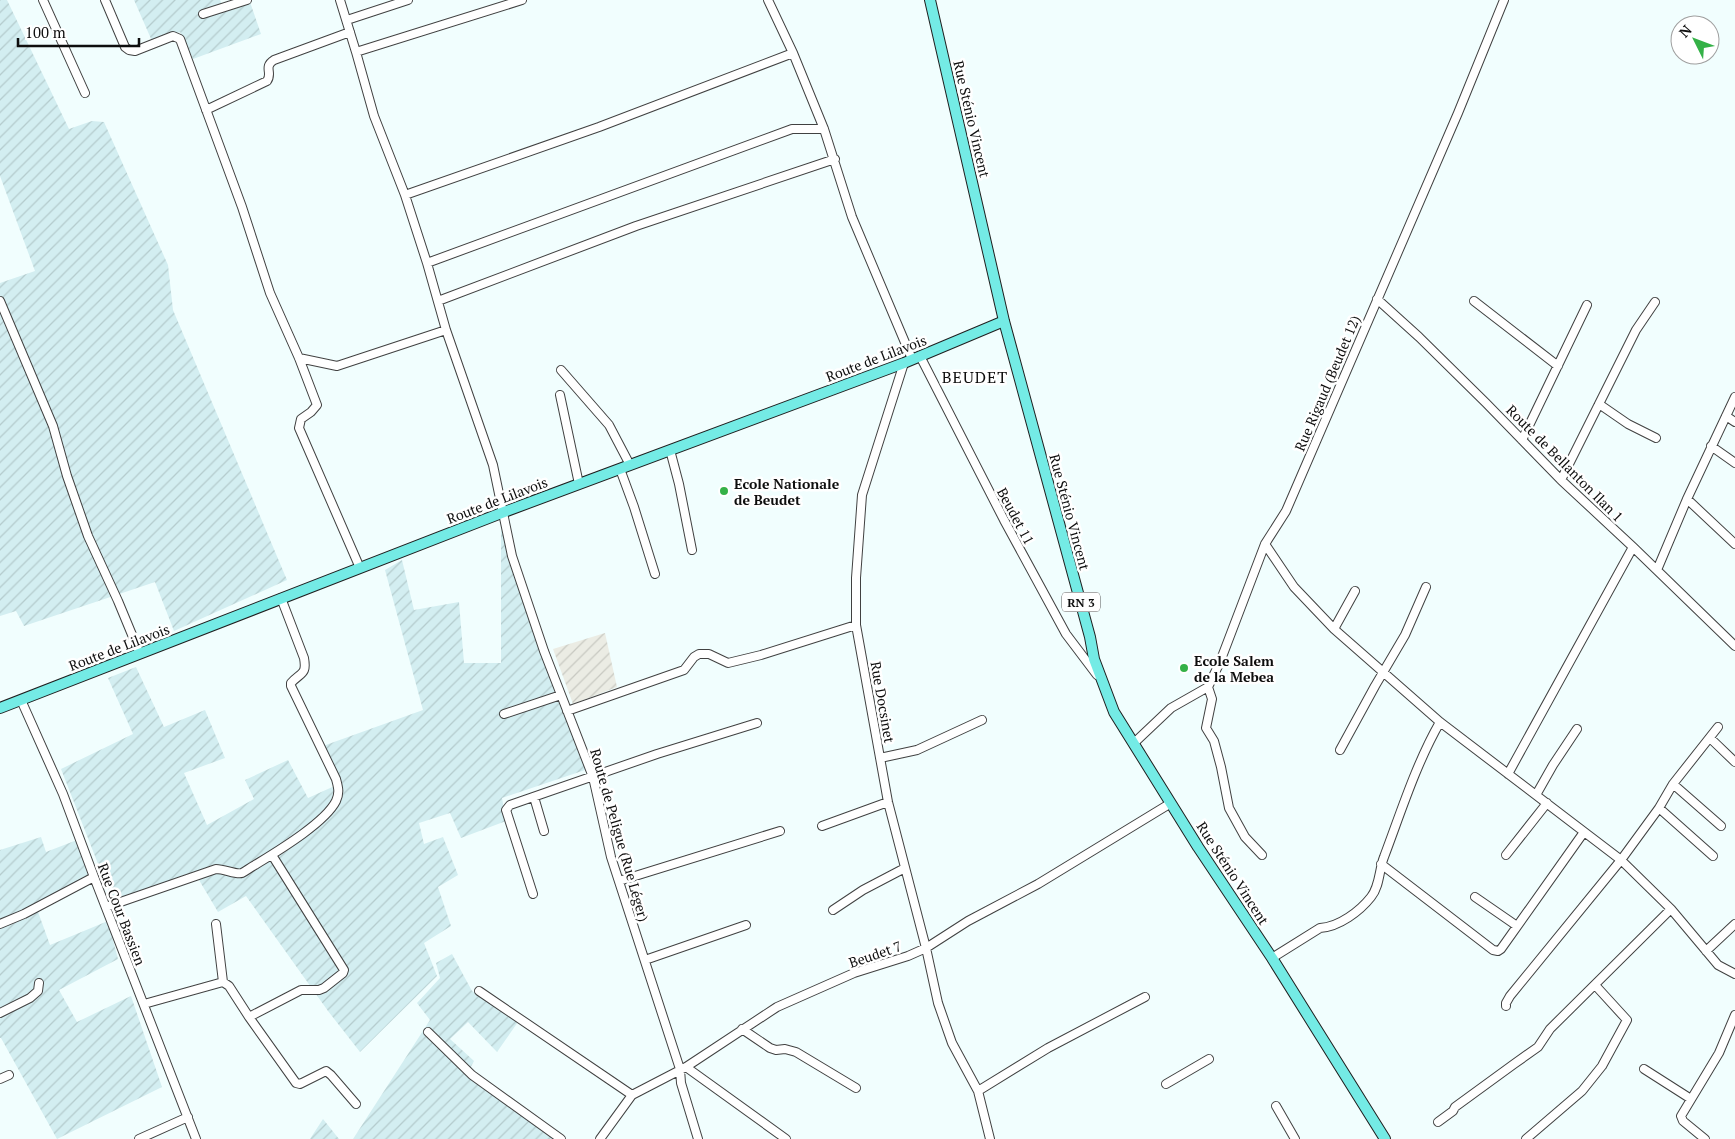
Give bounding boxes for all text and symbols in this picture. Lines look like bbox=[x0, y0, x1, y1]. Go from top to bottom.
scale bar bbox=[18, 15, 139, 47]
north arrow bbox=[1670, 15, 1720, 65]
text: N bbox=[1674, 20, 1696, 41]
text: 100 m bbox=[25, 22, 66, 42]
street label: Rue Sténio Vincent bbox=[949, 59, 995, 180]
street label: Rue Rigaud (Beudet 12) bbox=[1290, 312, 1364, 454]
street label: Route de Lilavois bbox=[823, 330, 929, 386]
district label: BEUDET bbox=[942, 366, 1008, 388]
street label: Route de Bellanton Ilan 1 bbox=[1502, 400, 1628, 526]
street label: Rue Sténio Vincent bbox=[1045, 452, 1095, 573]
street label: Route de Lilavois bbox=[444, 472, 550, 528]
place label: Ecole Nationale de Beudet bbox=[734, 474, 840, 509]
street label: Beudet 11 bbox=[993, 484, 1039, 548]
marker: Ecole Nationale de Beudet bbox=[718, 485, 730, 497]
road number: RN 3 bbox=[1062, 592, 1100, 612]
street label: Route de Lilavois bbox=[66, 619, 172, 675]
place label: Ecole Salem de la Mebea bbox=[1194, 651, 1274, 686]
street label: Rue Docsinet bbox=[866, 660, 900, 745]
marker: Ecole Salem de la Mebea bbox=[1178, 662, 1190, 674]
street label: Route de Peligue (Rue Léger) bbox=[586, 746, 654, 924]
street label: Rue Sténio Vincent bbox=[1193, 818, 1274, 929]
street label: Rue Cour Bassien bbox=[94, 860, 150, 968]
street label: Beudet 7 bbox=[846, 936, 904, 972]

